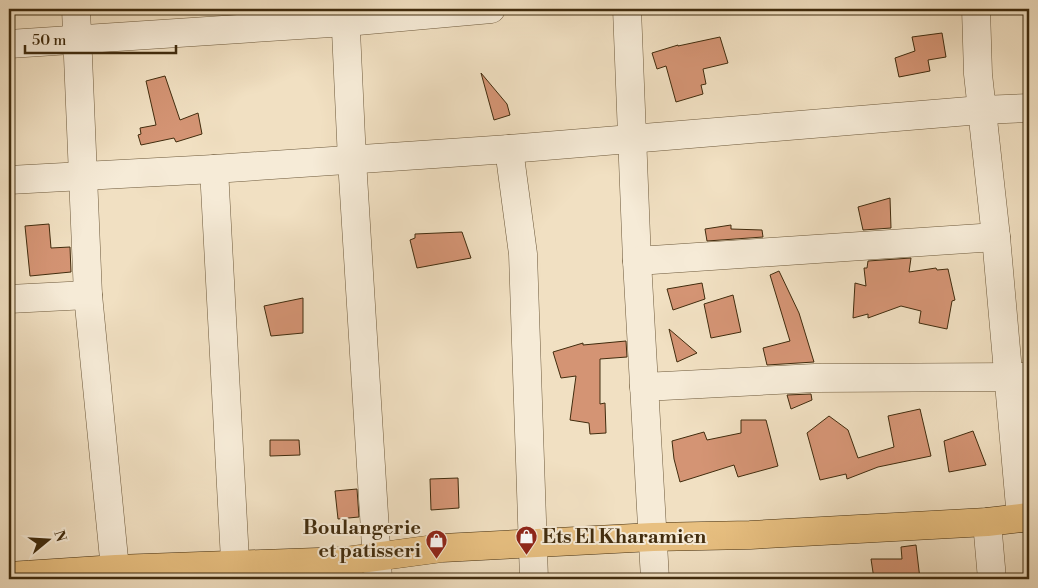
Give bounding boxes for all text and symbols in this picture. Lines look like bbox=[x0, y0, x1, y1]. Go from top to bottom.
scale bar bbox=[25, 22, 176, 54]
text: 50 m bbox=[32, 31, 66, 50]
north arrow bbox=[22, 516, 72, 566]
place label: Boulangerie et patisseri bbox=[303, 516, 422, 564]
shop icon: Ets El Kharamien bbox=[514, 525, 538, 556]
place label: Ets El Kharamien bbox=[542, 525, 707, 550]
text: N bbox=[49, 528, 70, 544]
shop icon: Boulangerie et patisseri bbox=[425, 528, 449, 559]

